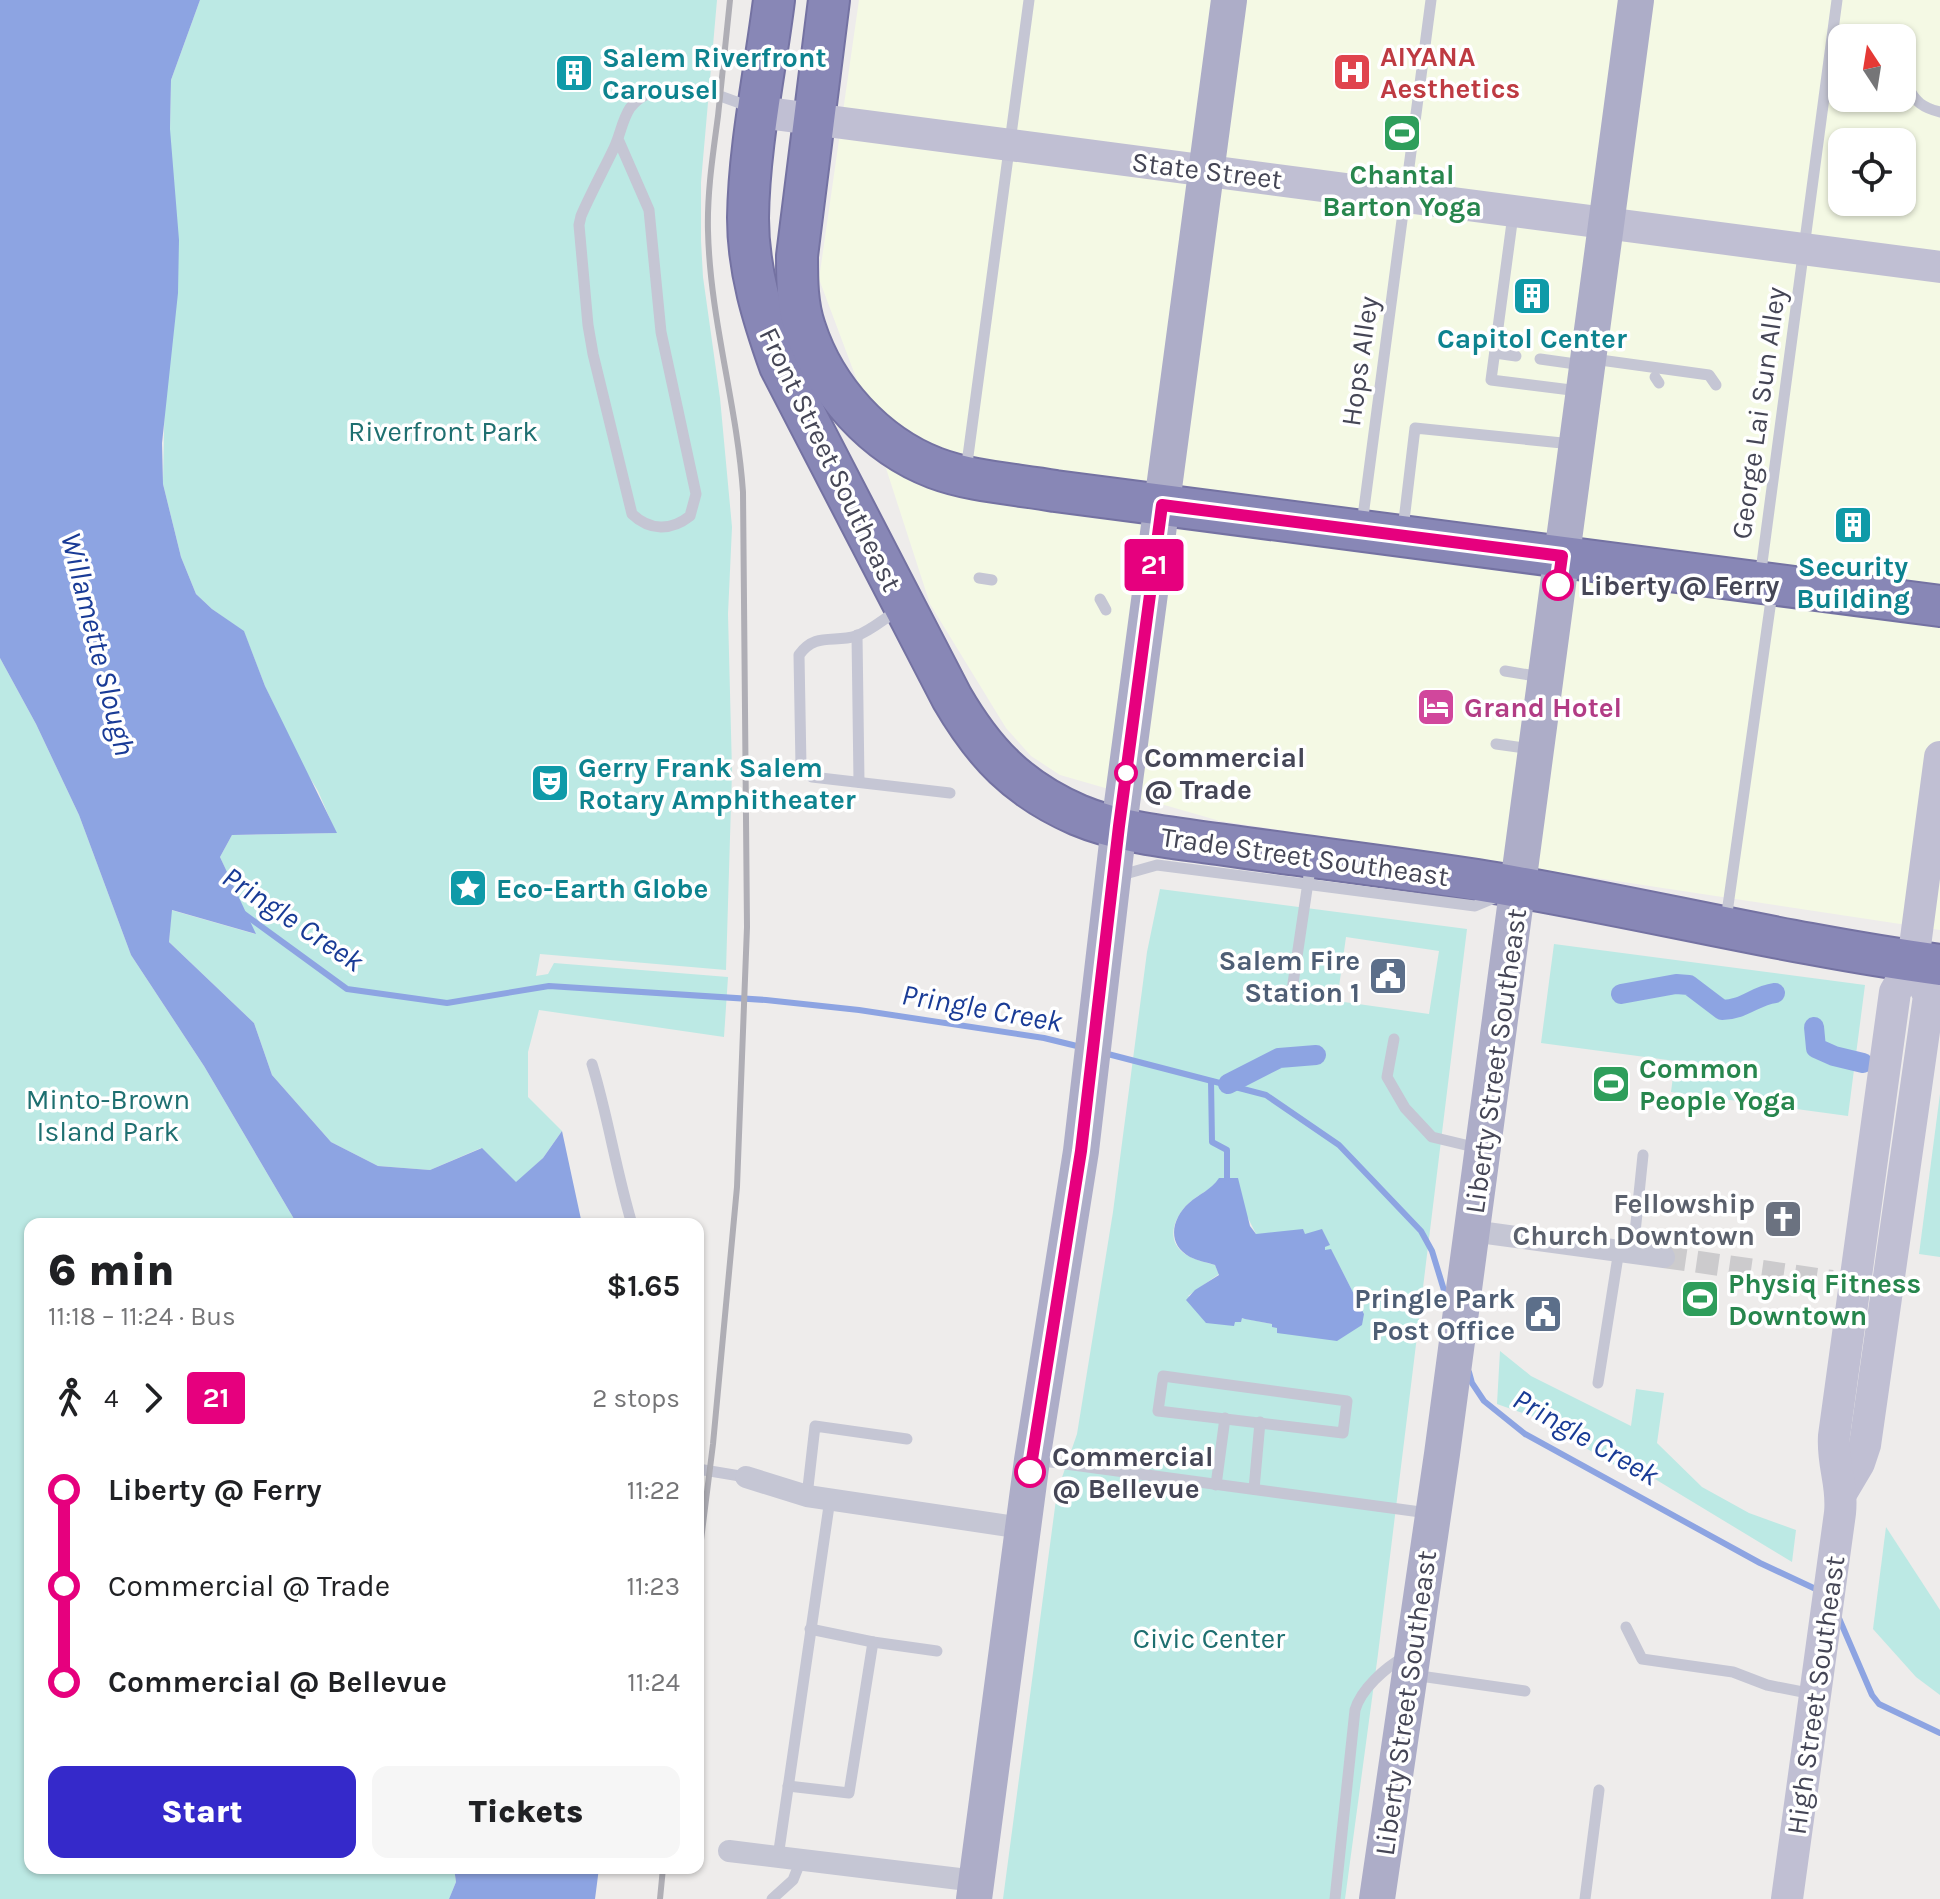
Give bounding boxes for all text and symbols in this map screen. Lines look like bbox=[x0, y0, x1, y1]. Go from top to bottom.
north arrow bbox=[1828, 24, 1916, 112]
map controls bbox=[1828, 24, 1916, 216]
place label: AIYANA Aesthetics bbox=[1380, 40, 1520, 105]
place label: Salem Riverfront Carousel bbox=[602, 41, 826, 106]
hospital icon: AIYANA Aesthetics bbox=[1331, 51, 1373, 93]
building icon: Salem Riverfront Carousel bbox=[553, 52, 595, 94]
sports icon: Chantal Barton Yoga bbox=[1381, 112, 1423, 154]
button: locate bbox=[1828, 128, 1916, 216]
street label: State Street bbox=[1130, 145, 1284, 196]
place label: Chantal Barton Yoga bbox=[1322, 158, 1482, 223]
building icon: Capitol Center bbox=[1511, 275, 1553, 317]
street label: George Lai Sun Alley bbox=[1724, 285, 1793, 541]
street label: Hops Alley bbox=[1334, 294, 1385, 428]
street label: Front Street Southeast bbox=[752, 322, 909, 596]
place label: Capitol Center bbox=[1437, 322, 1627, 355]
park label: Riverfront Park bbox=[348, 415, 538, 448]
building icon: Security Building bbox=[1832, 504, 1874, 546]
water label: Willamette Slough bbox=[53, 529, 143, 759]
line badge: 21 bbox=[1118, 539, 1190, 591]
text: 21 bbox=[1141, 548, 1167, 581]
place label: Security Building bbox=[1796, 550, 1910, 615]
place label: Liberty @ Ferry bbox=[1580, 569, 1779, 602]
marker: Liberty @ Ferry bbox=[1543, 570, 1573, 600]
hotel icon: Grand Hotel bbox=[1415, 686, 1457, 728]
place label: Grand Hotel bbox=[1464, 691, 1622, 724]
place label: Commercial @ Trade bbox=[1144, 741, 1305, 806]
place label: Gerry Frank Salem Rotary Amphitheater bbox=[578, 751, 856, 816]
theatre icon: Gerry Frank Salem Rotary Amphitheater bbox=[529, 762, 571, 804]
marker: Commercial @ Trade bbox=[1115, 762, 1137, 784]
street label: Trade Street Southeast bbox=[1159, 820, 1451, 893]
water label: Pringle Creek bbox=[216, 859, 371, 980]
place icon: Eco-Earth Globe bbox=[447, 867, 489, 909]
place label: Eco-Earth Globe bbox=[496, 872, 708, 905]
street label: Liberty Street Southeast bbox=[1458, 906, 1533, 1216]
place label: Salem Fire Station 1 bbox=[1218, 944, 1360, 1009]
public building icon: Salem Fire Station 1 bbox=[1367, 955, 1409, 997]
water label: Pringle Creek bbox=[899, 976, 1066, 1040]
place label: Common People Yoga bbox=[1639, 1052, 1796, 1117]
sports icon: Common People Yoga bbox=[1590, 1063, 1632, 1105]
park label: Minto-Brown Island Park bbox=[26, 1083, 190, 1148]
place label: Fellowship Church Downtown bbox=[1513, 1187, 1755, 1252]
church icon: Fellowship Church Downtown bbox=[1762, 1198, 1804, 1240]
text: 6 min bbox=[48, 1245, 175, 1296]
place label: Physiq Fitness Downtown bbox=[1728, 1267, 1921, 1332]
text: $1.65 bbox=[607, 1268, 680, 1304]
sports icon: Physiq Fitness Downtown bbox=[1679, 1278, 1721, 1320]
place label: Pringle Park Post Office bbox=[1354, 1282, 1515, 1347]
public building icon: Pringle Park Post Office bbox=[1522, 1293, 1564, 1335]
text: 11:18 – 11:24 · Bus bbox=[48, 1301, 236, 1332]
icon: walk bbox=[48, 1376, 92, 1420]
icon: forward bbox=[131, 1376, 175, 1420]
text: 21 bbox=[203, 1381, 229, 1414]
water label: Pringle Creek bbox=[1507, 1381, 1666, 1494]
text: 4 bbox=[104, 1383, 119, 1414]
text: 2 stops bbox=[592, 1383, 680, 1414]
place label: Commercial @ Bellevue bbox=[1052, 1440, 1213, 1505]
marker: Commercial @ Bellevue bbox=[1015, 1457, 1045, 1487]
text: Liberty @ Ferry bbox=[108, 1472, 322, 1508]
text: 11:22 bbox=[627, 1475, 680, 1506]
street label: Liberty Street Southeast bbox=[1368, 1548, 1443, 1858]
street label: High Street Southeast bbox=[1780, 1553, 1851, 1837]
text: Commercial @ Trade bbox=[108, 1568, 390, 1604]
text: 11:23 bbox=[626, 1571, 680, 1602]
park label: Civic Center bbox=[1133, 1622, 1286, 1655]
text: Commercial @ Bellevue bbox=[108, 1664, 447, 1700]
text: 11:24 bbox=[627, 1667, 680, 1698]
button: Start bbox=[48, 1766, 356, 1858]
button: Tickets bbox=[372, 1766, 680, 1858]

